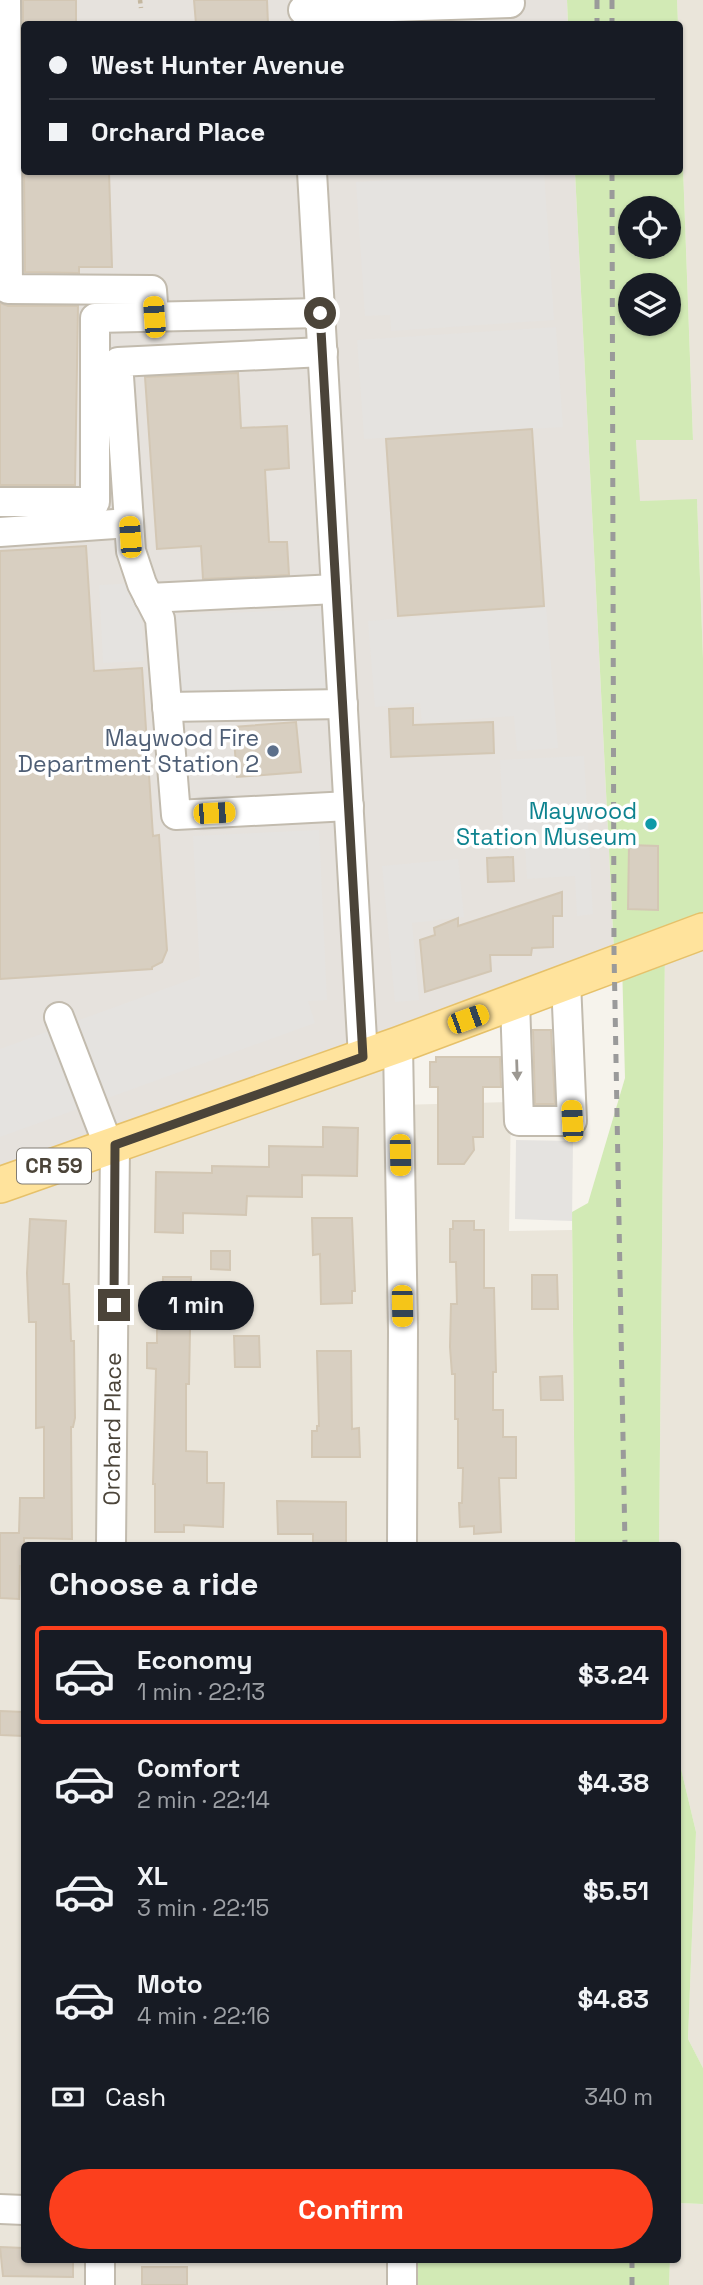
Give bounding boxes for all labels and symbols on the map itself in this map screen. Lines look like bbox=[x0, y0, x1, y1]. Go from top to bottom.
car bbox=[143, 295, 166, 339]
route start bbox=[304, 297, 336, 329]
car bbox=[119, 515, 142, 559]
place label: Maywood Fire Department Station 2 bbox=[18, 723, 259, 779]
marker: Maywood Fire Department Station 2 bbox=[265, 743, 281, 759]
place label: Maywood Station Museum bbox=[456, 796, 637, 852]
car bbox=[193, 801, 236, 825]
marker: Maywood Station Museum bbox=[643, 816, 659, 832]
car bbox=[445, 1002, 492, 1036]
one-way arrow bbox=[512, 1059, 523, 1081]
car bbox=[561, 1099, 584, 1143]
car bbox=[390, 1134, 411, 1176]
road number: CR 59 bbox=[17, 1148, 91, 1184]
callout: 1 min bbox=[138, 1280, 254, 1330]
car bbox=[392, 1285, 413, 1327]
route end bbox=[98, 1289, 130, 1321]
street label: Orchard Place bbox=[96, 1352, 128, 1506]

